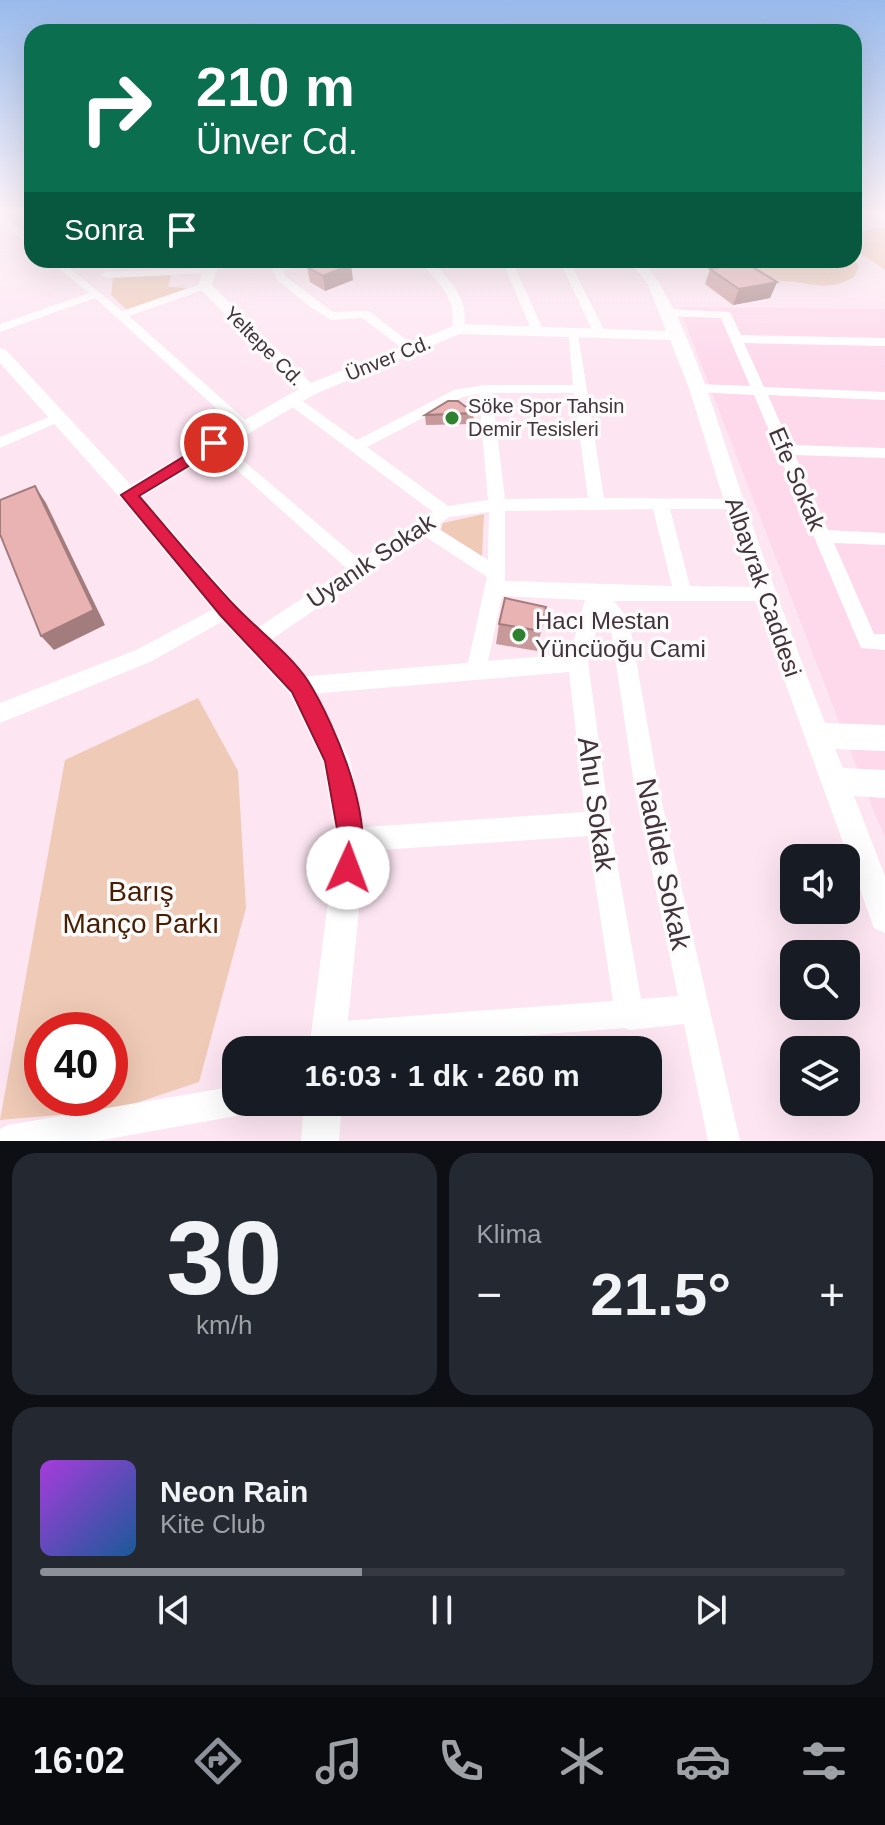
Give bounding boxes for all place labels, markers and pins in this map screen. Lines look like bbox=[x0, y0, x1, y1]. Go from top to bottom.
place label: Söke Spor Tahsin Demir Tesisleri bbox=[468, 395, 624, 440]
pin bbox=[180, 409, 248, 477]
marker: Söke Spor Tahsin Demir Tesisleri bbox=[443, 409, 461, 427]
place label: Hacı Mestan Yüncüoğu Cami bbox=[535, 607, 706, 662]
marker: Hacı Mestan Yüncüoğu Cami bbox=[510, 626, 528, 644]

